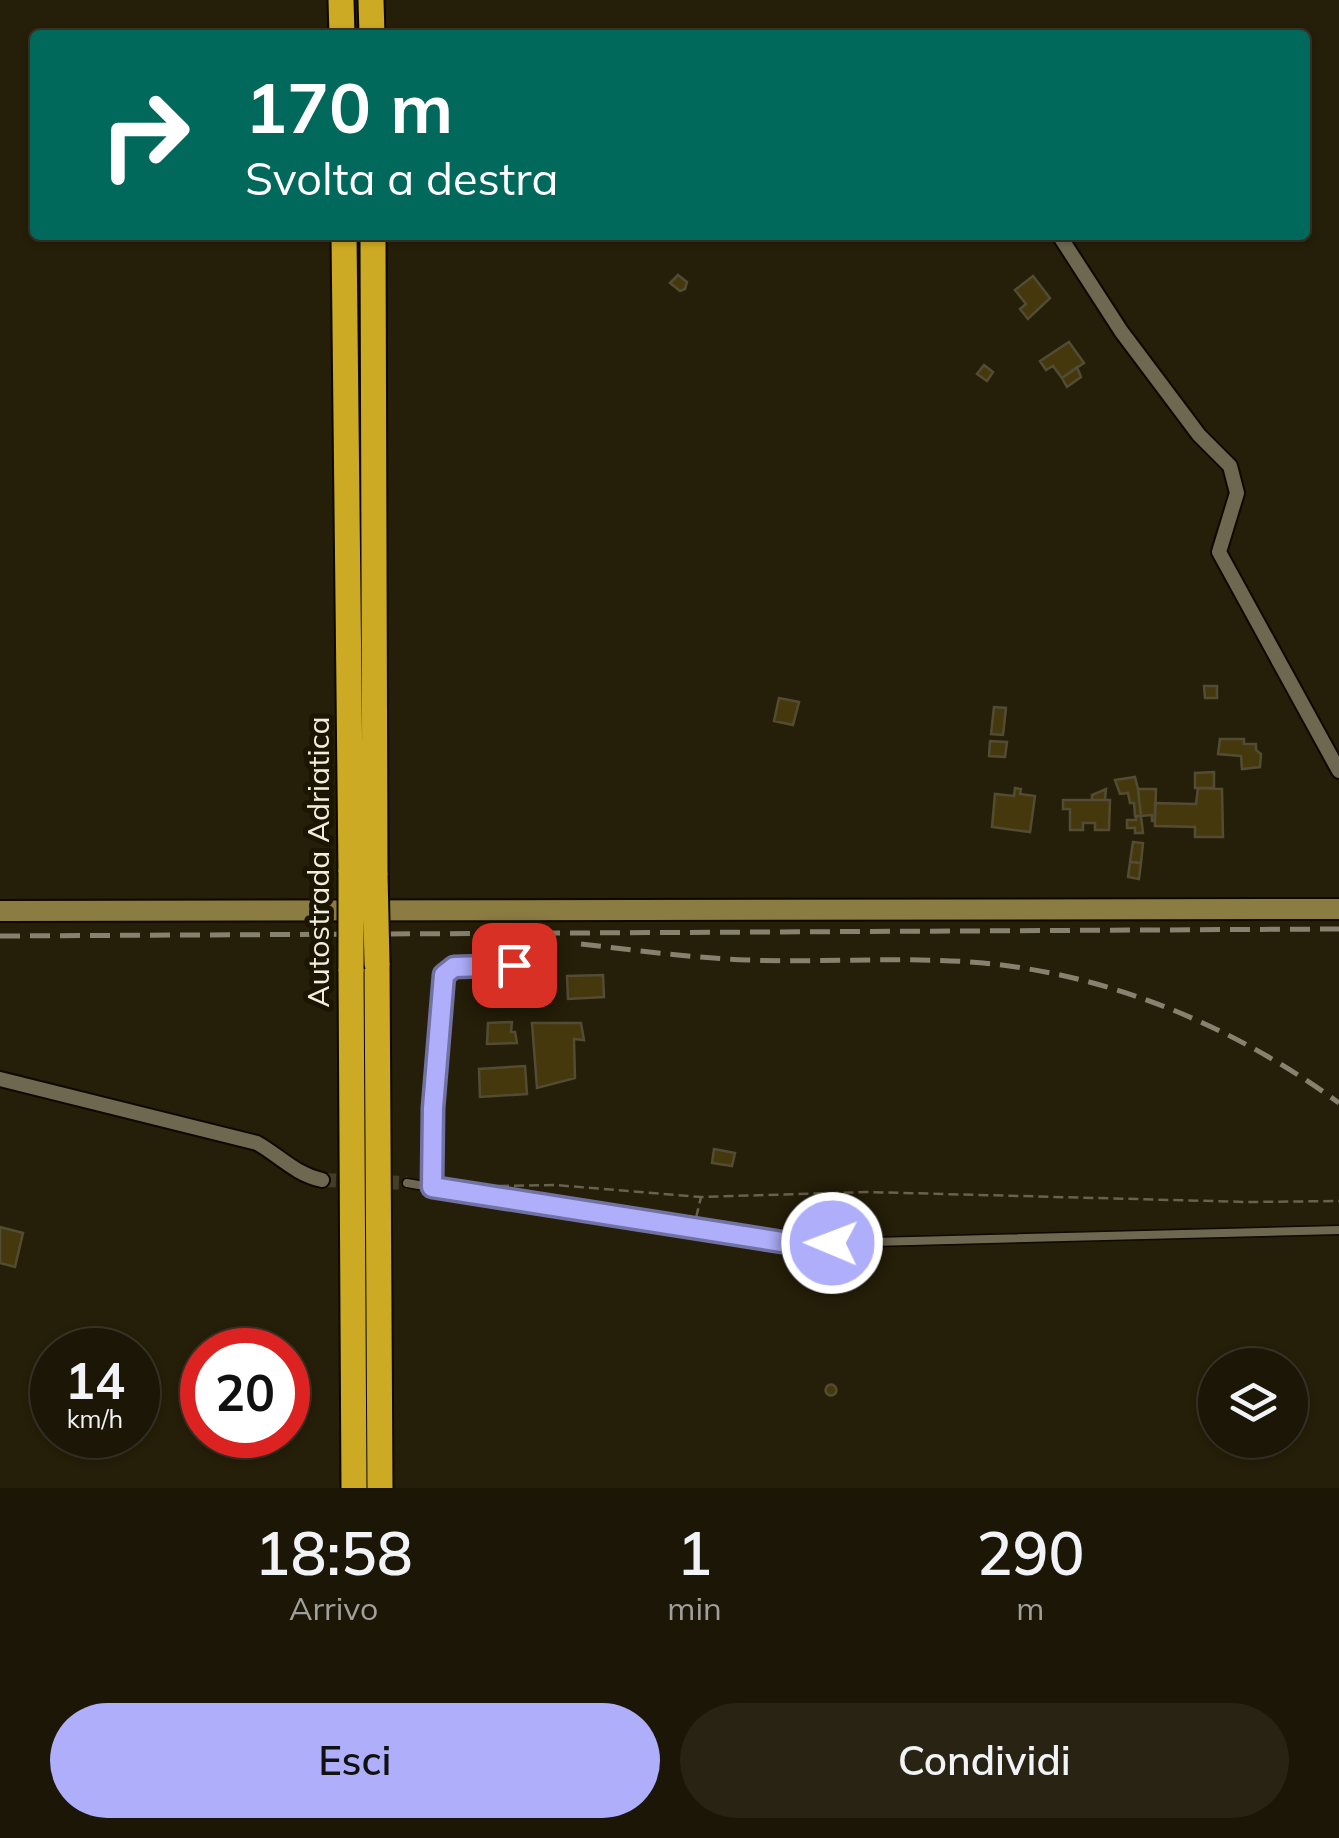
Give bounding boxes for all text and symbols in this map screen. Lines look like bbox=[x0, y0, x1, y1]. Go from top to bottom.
text: 170 m bbox=[245, 63, 453, 151]
icon: right bbox=[80, 70, 210, 200]
text: Svolta a destra bbox=[245, 150, 558, 206]
street label: Autostrada Adriatica bbox=[299, 717, 337, 1007]
pin bbox=[472, 923, 557, 1008]
icon: arrive bbox=[487, 938, 542, 993]
position arrow bbox=[780, 1191, 884, 1295]
speed limit sign: 20 bbox=[180, 1328, 310, 1458]
map controls bbox=[1198, 1348, 1308, 1458]
button: layers bbox=[1198, 1348, 1308, 1458]
text: 14 bbox=[65, 1349, 125, 1412]
text: km/h bbox=[67, 1403, 123, 1434]
text: 18:58 bbox=[255, 1515, 413, 1590]
text: 1 bbox=[677, 1515, 713, 1590]
text: 290 bbox=[976, 1515, 1084, 1590]
text: Arrivo bbox=[289, 1588, 378, 1628]
text: min bbox=[667, 1588, 722, 1628]
text: m bbox=[1016, 1588, 1044, 1628]
button: Esci bbox=[50, 1703, 660, 1818]
button: Condividi bbox=[680, 1703, 1289, 1818]

